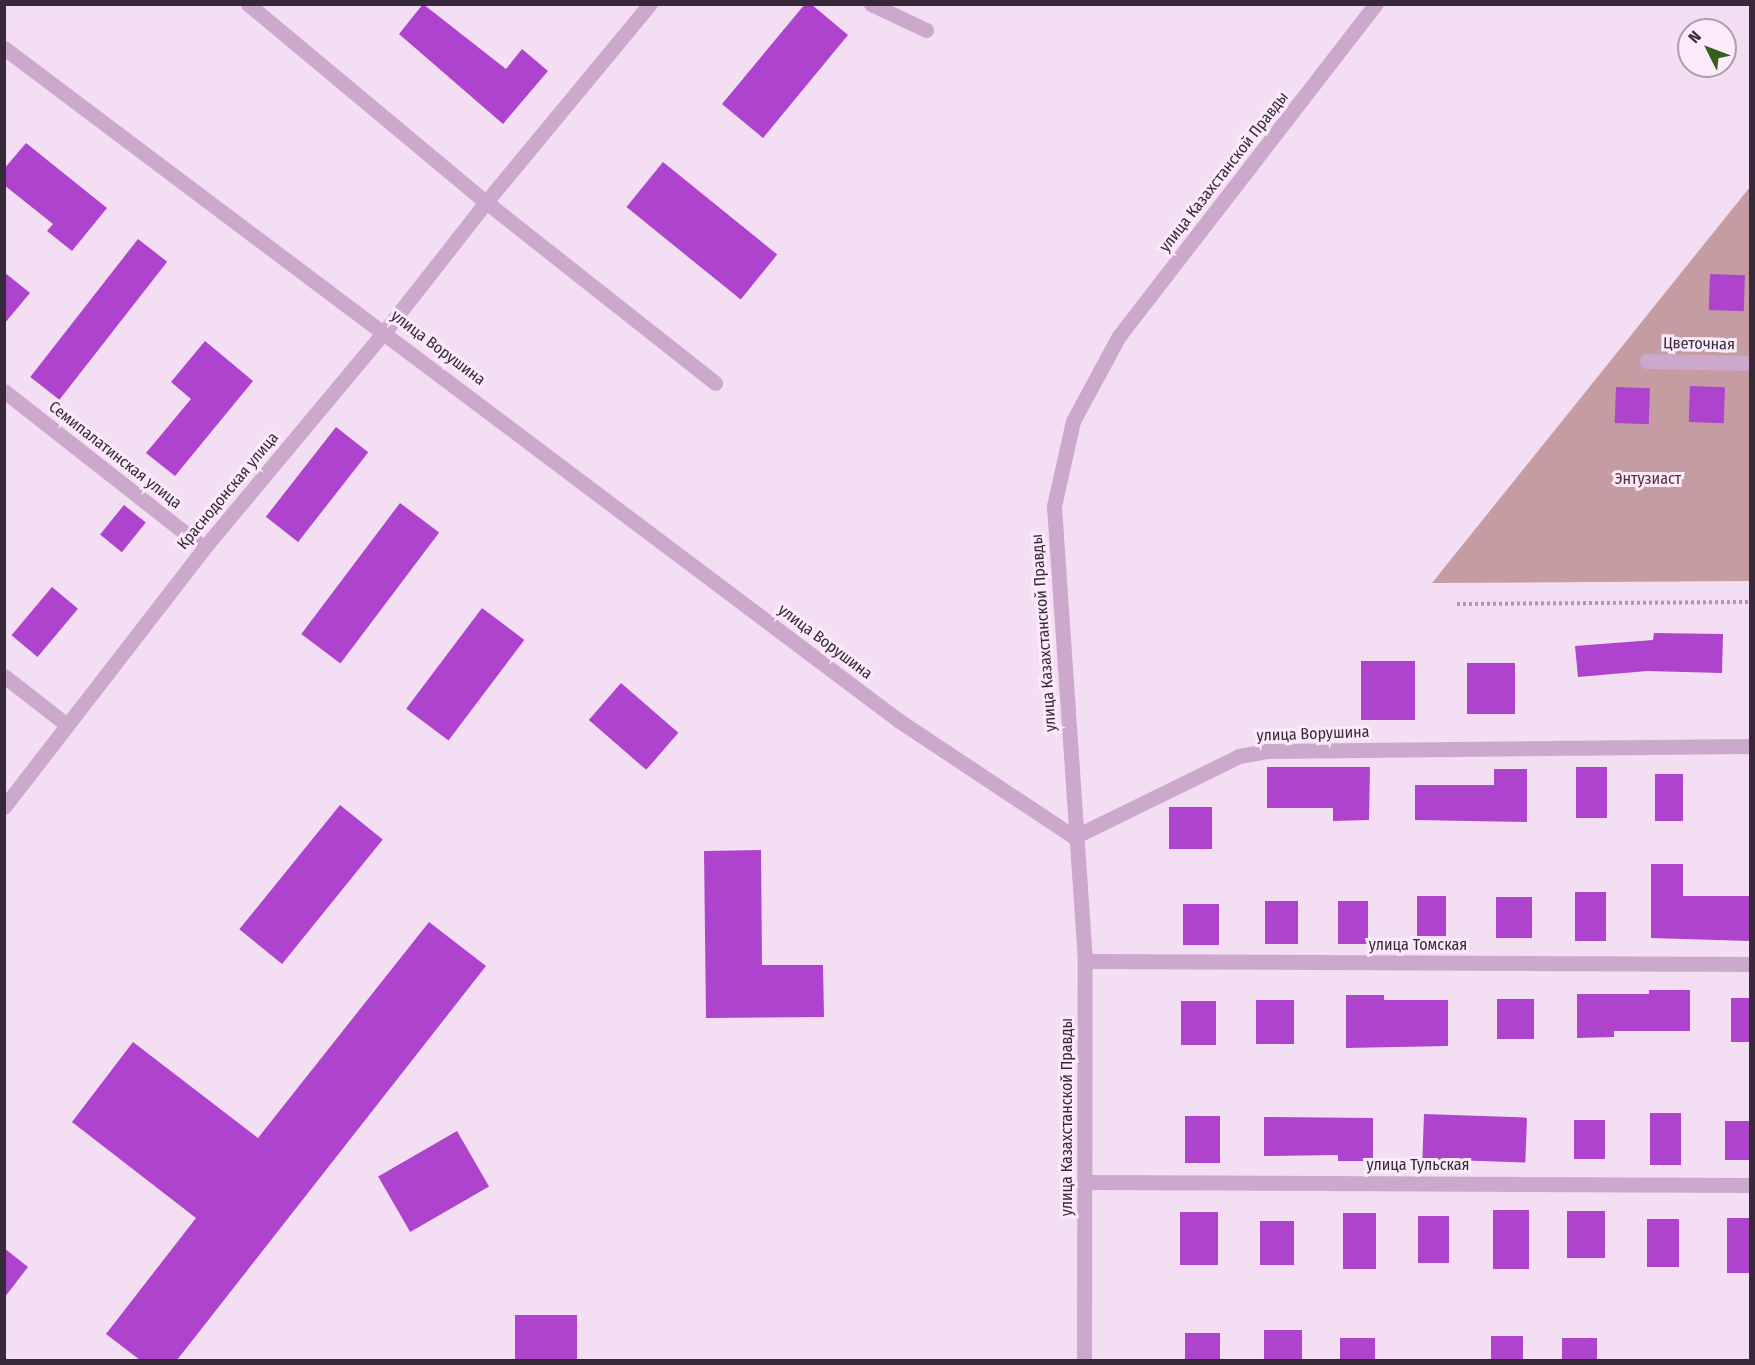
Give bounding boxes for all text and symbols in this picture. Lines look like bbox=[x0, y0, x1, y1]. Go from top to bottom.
north arrow bbox=[1677, 18, 1737, 78]
text: N bbox=[1684, 27, 1705, 47]
street label: улица Казахстанской Правды bbox=[1155, 88, 1293, 256]
street label: улица Ворушина bbox=[387, 306, 489, 390]
street label: Цветочная bbox=[1663, 334, 1735, 354]
street label: Семипалатинская улица bbox=[45, 397, 185, 513]
street label: Краснодонская улица bbox=[173, 428, 283, 554]
park label: Энтузиаст bbox=[1615, 469, 1681, 489]
street label: улица Казахстанской Правды bbox=[1028, 533, 1060, 733]
street label: улица Ворушина bbox=[774, 600, 876, 684]
street label: улица Ворушина bbox=[1256, 722, 1370, 746]
street label: улица Томская bbox=[1369, 935, 1467, 955]
street label: улица Казахстанской Правды bbox=[1057, 1018, 1077, 1216]
street label: улица Тульская bbox=[1366, 1155, 1470, 1175]

